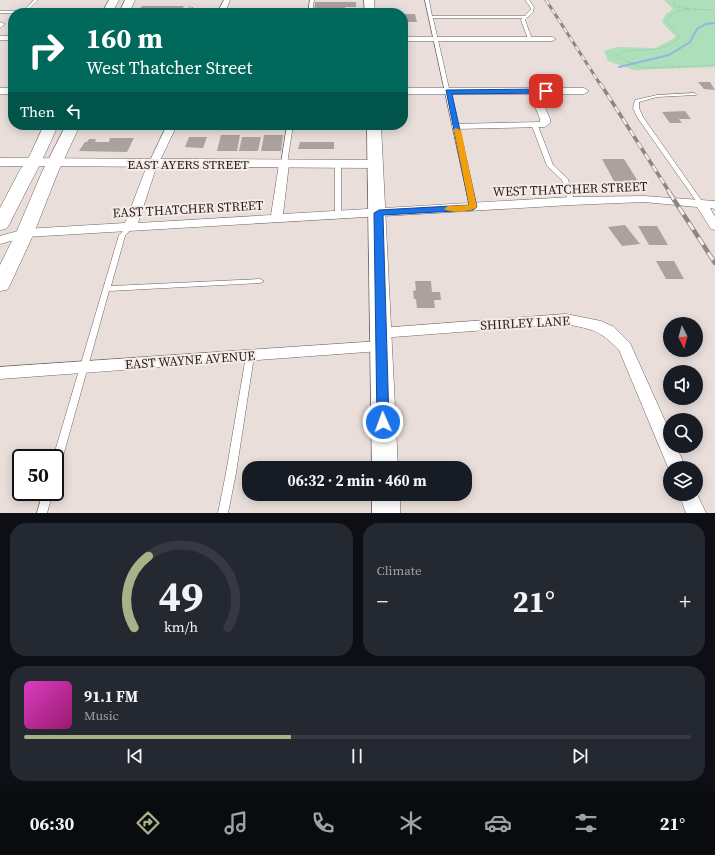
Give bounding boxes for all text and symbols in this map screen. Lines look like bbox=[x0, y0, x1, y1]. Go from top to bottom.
text: 160 m bbox=[86, 19, 163, 57]
icon: right bbox=[20, 24, 72, 76]
text: West Thatcher Street bbox=[86, 55, 252, 80]
pin bbox=[529, 74, 563, 108]
icon: arrive bbox=[535, 80, 557, 102]
icon: left bbox=[63, 100, 85, 122]
text: Then bbox=[20, 101, 55, 122]
street label: EAST AYERS STREET bbox=[127, 156, 249, 173]
street label: WEST THATCHER STREET bbox=[492, 178, 648, 200]
street label: EAST THATCHER STREET bbox=[112, 197, 264, 221]
street label: SHIRLEY LANE bbox=[480, 312, 570, 334]
north arrow bbox=[663, 317, 703, 357]
map controls bbox=[663, 317, 703, 501]
street label: EAST WAYNE AVENUE bbox=[124, 347, 256, 373]
button: sound bbox=[663, 365, 703, 405]
position arrow bbox=[362, 401, 404, 443]
button: search bbox=[663, 413, 703, 453]
speed limit sign: 50 bbox=[12, 449, 64, 501]
button: layers bbox=[663, 461, 703, 501]
text: 06:32 · 2 min · 460 m bbox=[288, 470, 427, 491]
text: Climate bbox=[377, 562, 422, 579]
text: 49 bbox=[159, 567, 204, 624]
text: 21° bbox=[513, 581, 555, 622]
text: − bbox=[377, 586, 388, 616]
text: + bbox=[679, 586, 691, 616]
text: km/h bbox=[164, 616, 199, 636]
text: 91.1 FM bbox=[84, 686, 138, 707]
text: Music bbox=[84, 707, 119, 724]
icon: previous bbox=[124, 745, 146, 767]
icon: pause bbox=[346, 745, 368, 767]
icon: next bbox=[569, 745, 591, 767]
icon: directions bbox=[134, 809, 162, 837]
icon: music bbox=[222, 809, 250, 837]
icon: phone bbox=[309, 809, 337, 837]
icon: climate bbox=[397, 809, 425, 837]
icon: car bbox=[484, 809, 512, 837]
icon: filters bbox=[572, 809, 600, 837]
text: 06:30 bbox=[30, 811, 74, 836]
text: 21° bbox=[660, 811, 685, 836]

